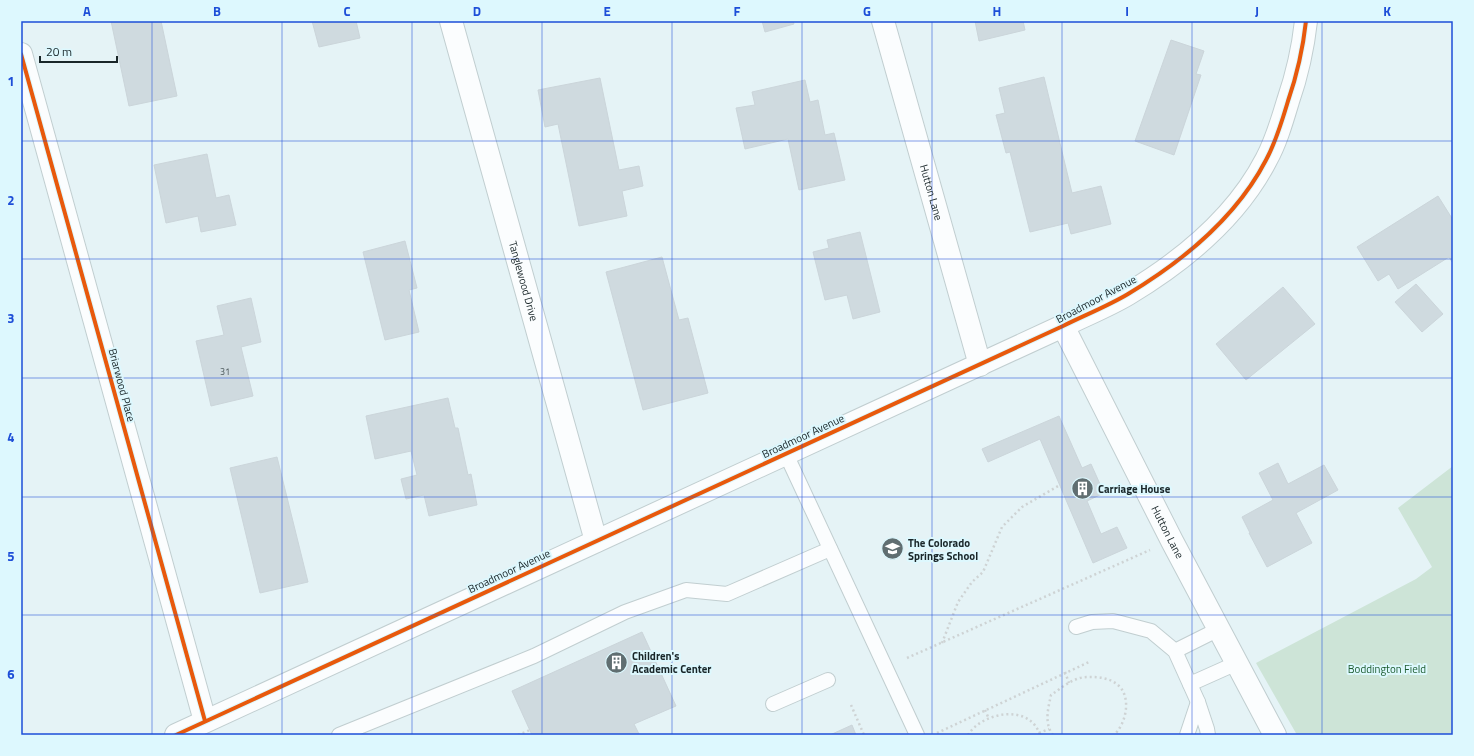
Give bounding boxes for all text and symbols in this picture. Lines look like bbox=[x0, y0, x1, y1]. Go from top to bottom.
text: A bbox=[83, 1, 91, 21]
text: B bbox=[213, 1, 221, 21]
text: C bbox=[343, 1, 351, 21]
text: D bbox=[473, 1, 481, 21]
text: E bbox=[603, 1, 611, 21]
text: F bbox=[734, 1, 741, 21]
text: G bbox=[863, 1, 871, 21]
text: H bbox=[993, 1, 1001, 21]
text: I bbox=[1125, 1, 1129, 21]
text: J bbox=[1255, 1, 1259, 21]
text: K bbox=[1383, 1, 1391, 21]
scale bar bbox=[40, 38, 117, 64]
text: 20 m bbox=[46, 42, 72, 61]
text: 1 bbox=[7, 71, 15, 91]
street label: Hutton Lane bbox=[916, 162, 947, 223]
text: 2 bbox=[7, 190, 15, 210]
street label: Tanglewood Drive bbox=[505, 239, 542, 323]
street label: Broadmoor Avenue bbox=[1053, 271, 1139, 327]
text: 3 bbox=[7, 308, 15, 328]
street label: Briarwood Place bbox=[105, 347, 140, 424]
house number: 31 bbox=[220, 365, 230, 378]
street label: Broadmoor Avenue bbox=[759, 410, 847, 462]
text: 4 bbox=[7, 427, 15, 447]
building icon: Carriage House bbox=[1069, 476, 1095, 502]
place label: Carriage House bbox=[1098, 481, 1171, 497]
street label: Hutton Lane bbox=[1147, 503, 1188, 562]
place label: The Colorado Springs School bbox=[908, 535, 978, 564]
school or university icon: The Colorado Springs School bbox=[879, 536, 905, 562]
street label: Broadmoor Avenue bbox=[465, 545, 553, 597]
text: 5 bbox=[7, 546, 15, 566]
place label: Children's Academic Center bbox=[632, 648, 711, 677]
building icon: Children's Academic Center bbox=[603, 649, 629, 675]
park label: Boddington Field bbox=[1348, 661, 1426, 677]
text: 6 bbox=[7, 664, 15, 684]

